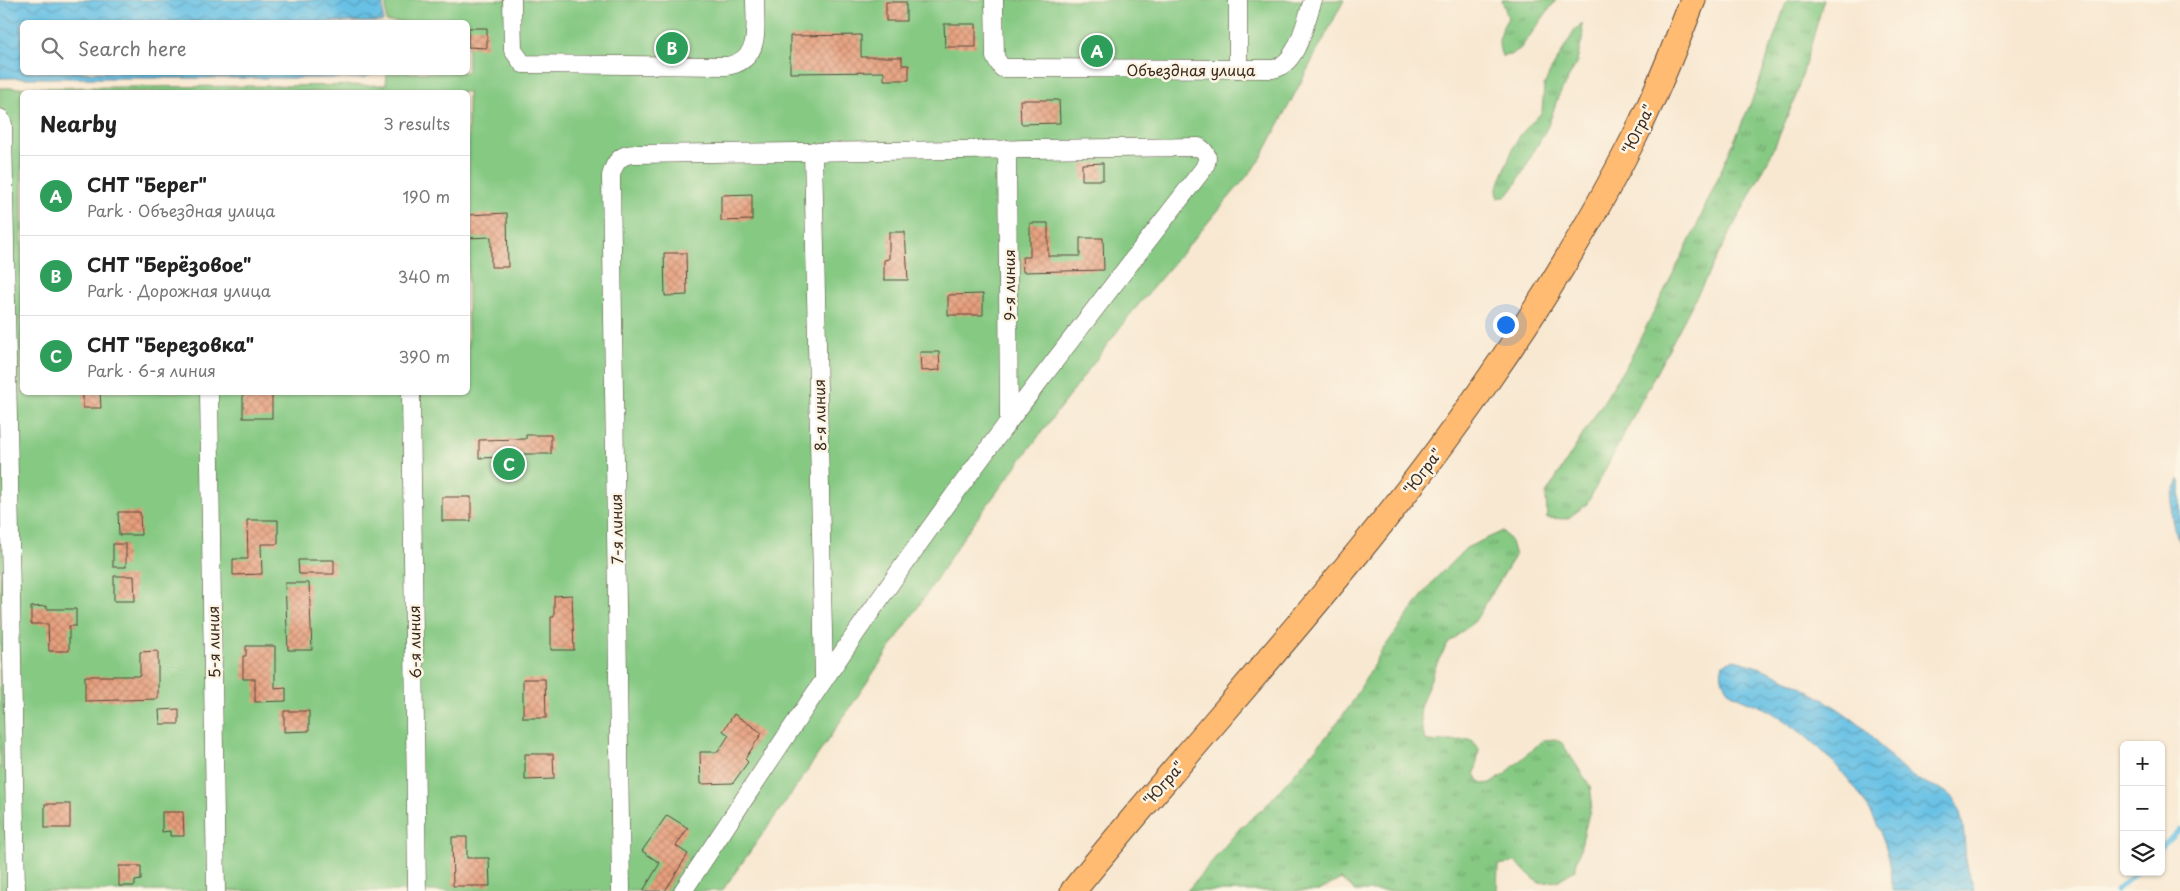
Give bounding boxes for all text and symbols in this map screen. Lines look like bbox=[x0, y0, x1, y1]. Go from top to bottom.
search box bbox=[20, 20, 470, 75]
pin: B bbox=[656, 29, 688, 67]
pin: A bbox=[1081, 32, 1113, 70]
icon: search bbox=[38, 34, 66, 62]
text: Search here bbox=[78, 34, 187, 62]
street label: Объездная улица bbox=[1127, 58, 1256, 81]
street label: "Югра" bbox=[1615, 100, 1659, 158]
text: Nearby bbox=[40, 107, 117, 139]
text: 3 results bbox=[383, 111, 450, 135]
text: СНТ "Берег" bbox=[87, 170, 207, 198]
text: A bbox=[50, 184, 62, 208]
text: 190 m bbox=[402, 184, 450, 208]
text: Park · Объездная улица bbox=[87, 198, 275, 222]
street label: 9-я линия bbox=[997, 249, 1020, 321]
text: СНТ "Берёзовое" bbox=[87, 250, 251, 278]
text: B bbox=[51, 264, 61, 288]
text: 340 m bbox=[398, 264, 450, 288]
text: Park · Дорожная улица bbox=[87, 278, 271, 302]
your location bbox=[1493, 312, 1519, 338]
text: СНТ "Березовка" bbox=[87, 330, 254, 358]
text: C bbox=[50, 344, 62, 368]
text: 390 m bbox=[399, 344, 450, 368]
text: Park · 6-я линия bbox=[87, 358, 216, 382]
street label: 8-я линия bbox=[807, 379, 831, 451]
street label: "Югра" bbox=[1397, 443, 1447, 499]
pin: C bbox=[493, 445, 525, 483]
street label: 7-я линия bbox=[604, 493, 628, 565]
street label: 6-я линия bbox=[402, 605, 426, 679]
street label: 5-я линия bbox=[201, 606, 225, 678]
map controls bbox=[2120, 741, 2165, 876]
button: + bbox=[2120, 741, 2165, 786]
street label: "Югра" bbox=[1137, 755, 1189, 811]
button: − bbox=[2120, 786, 2165, 831]
button: layers bbox=[2120, 831, 2165, 876]

